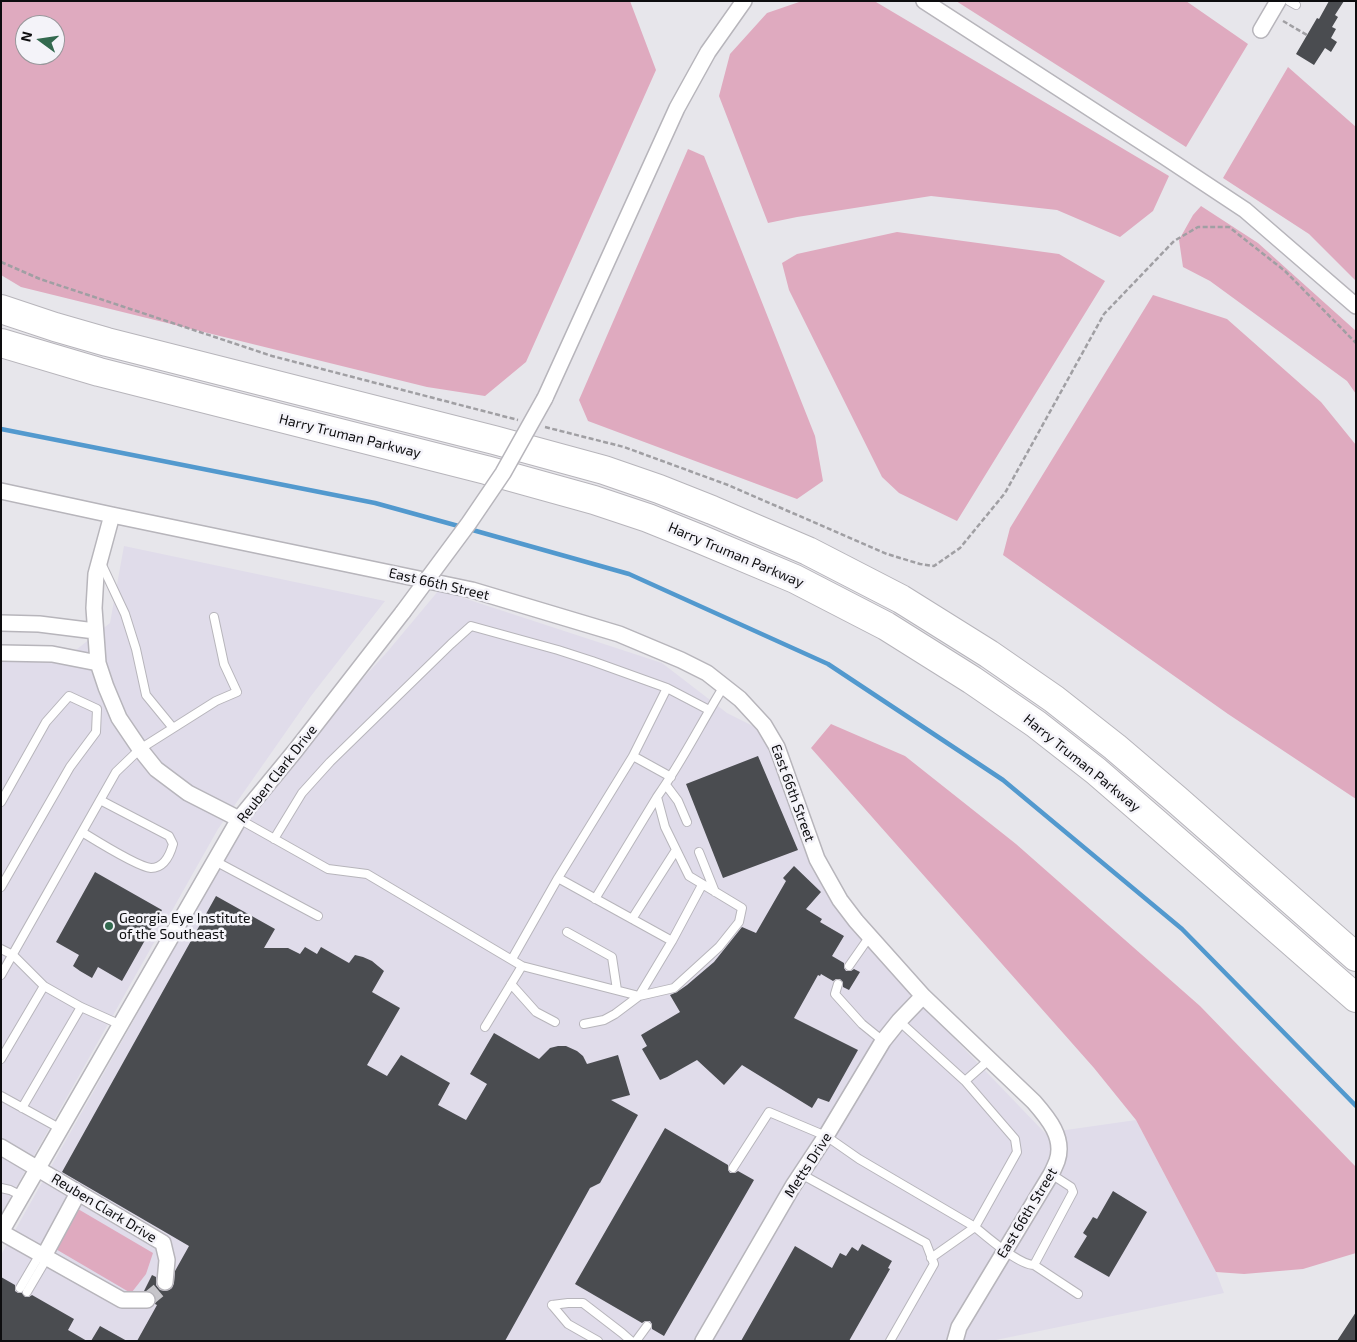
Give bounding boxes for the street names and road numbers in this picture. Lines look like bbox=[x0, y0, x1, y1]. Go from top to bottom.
street label: Harry Truman Parkway bbox=[277, 410, 423, 462]
street label: Harry Truman Parkway bbox=[666, 519, 806, 591]
street label: East 66th Street bbox=[387, 564, 491, 604]
street label: Harry Truman Parkway bbox=[1020, 711, 1144, 815]
street label: Reuben Clark Drive bbox=[234, 722, 320, 826]
street label: East 66th Street bbox=[768, 742, 818, 844]
street label: Metts Drive bbox=[781, 1129, 835, 1201]
street label: East 66th Street bbox=[993, 1165, 1061, 1261]
street label: Reuben Clark Drive bbox=[48, 1170, 160, 1246]

